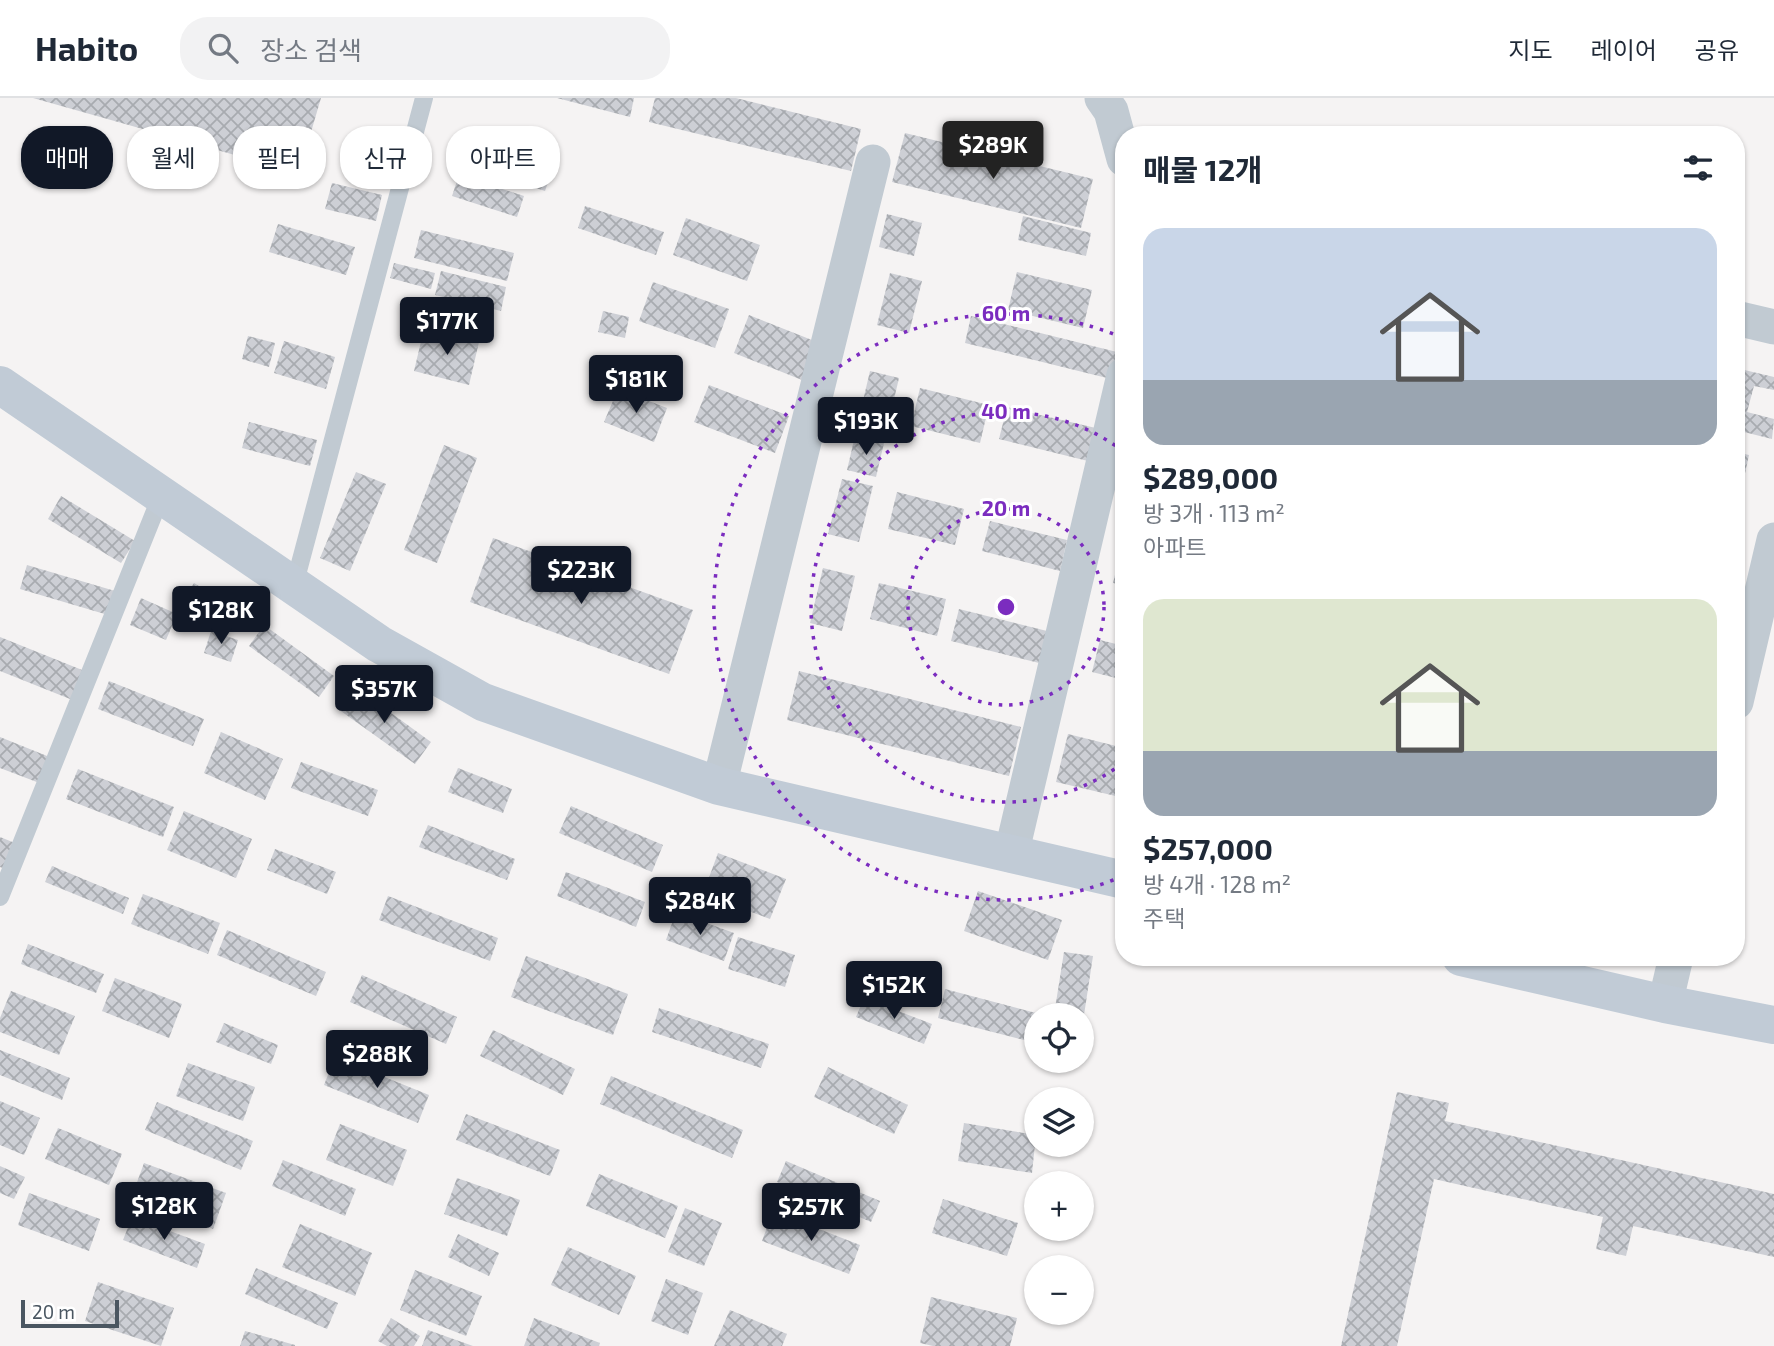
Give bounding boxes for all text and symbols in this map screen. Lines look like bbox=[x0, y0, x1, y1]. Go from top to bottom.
search box bbox=[180, 17, 670, 80]
text: Habito bbox=[35, 28, 138, 68]
icon: search bbox=[204, 29, 242, 67]
text: 장소 검색 bbox=[260, 34, 362, 65]
text: 지도 bbox=[1508, 35, 1553, 64]
text: 레이어 bbox=[1591, 35, 1657, 64]
text: 공유 bbox=[1695, 35, 1739, 64]
pin: $289K bbox=[944, 122, 1042, 181]
chip: 매매 bbox=[21, 126, 113, 189]
chip: 월세 bbox=[127, 126, 219, 189]
chip: 필터 bbox=[233, 126, 326, 189]
chip: 신규 bbox=[340, 126, 432, 189]
chip: 아파트 bbox=[446, 126, 560, 189]
text: $289K bbox=[958, 130, 1028, 158]
icon: filters bbox=[1679, 149, 1717, 187]
text: 매물 12개 bbox=[1143, 151, 1263, 187]
icon: home bbox=[1367, 274, 1493, 400]
pin: $177K bbox=[398, 298, 496, 357]
text: 60 m bbox=[982, 300, 1030, 325]
text: $177K bbox=[416, 306, 478, 334]
pin: $181K bbox=[587, 356, 685, 415]
text: $181K bbox=[605, 364, 667, 392]
pin: $193K bbox=[817, 398, 915, 457]
text: 40 m bbox=[981, 398, 1031, 423]
text: $193K bbox=[834, 406, 898, 434]
text: $289,000 bbox=[1143, 459, 1278, 495]
text: 20 m bbox=[982, 495, 1030, 520]
text: 방 3개 · 113 m² bbox=[1143, 499, 1285, 527]
text: 아파트 bbox=[1143, 533, 1206, 561]
pin: $223K bbox=[532, 546, 630, 606]
text: $223K bbox=[547, 555, 615, 583]
pin: $128K bbox=[172, 587, 270, 646]
text: $128K bbox=[188, 595, 254, 623]
centre of rings bbox=[994, 595, 1018, 619]
icon: home bbox=[1367, 645, 1493, 771]
pin: $357K bbox=[335, 666, 433, 725]
text: $357K bbox=[351, 674, 417, 702]
text: $257,000 bbox=[1143, 830, 1273, 866]
text: 방 4개 · 128 m² bbox=[1143, 870, 1291, 898]
pin: $284K bbox=[651, 878, 749, 937]
text: $284K bbox=[665, 886, 735, 914]
text: 주택 bbox=[1143, 904, 1185, 932]
pin: $152K bbox=[845, 962, 943, 1021]
text: $152K bbox=[862, 970, 926, 998]
map controls bbox=[1024, 1003, 1094, 1325]
button: locate bbox=[1024, 1003, 1094, 1073]
pin: $288K bbox=[328, 1030, 426, 1090]
text: $288K bbox=[342, 1039, 412, 1067]
button: layers bbox=[1024, 1087, 1094, 1157]
button: + bbox=[1024, 1171, 1094, 1241]
pin: $128K bbox=[115, 1182, 213, 1242]
pin: $257K bbox=[762, 1184, 860, 1243]
text: $128K bbox=[131, 1191, 197, 1219]
text: $257K bbox=[778, 1192, 844, 1220]
button: − bbox=[1024, 1255, 1094, 1325]
scale bar bbox=[21, 1297, 119, 1329]
text: 20 m bbox=[32, 1300, 75, 1323]

